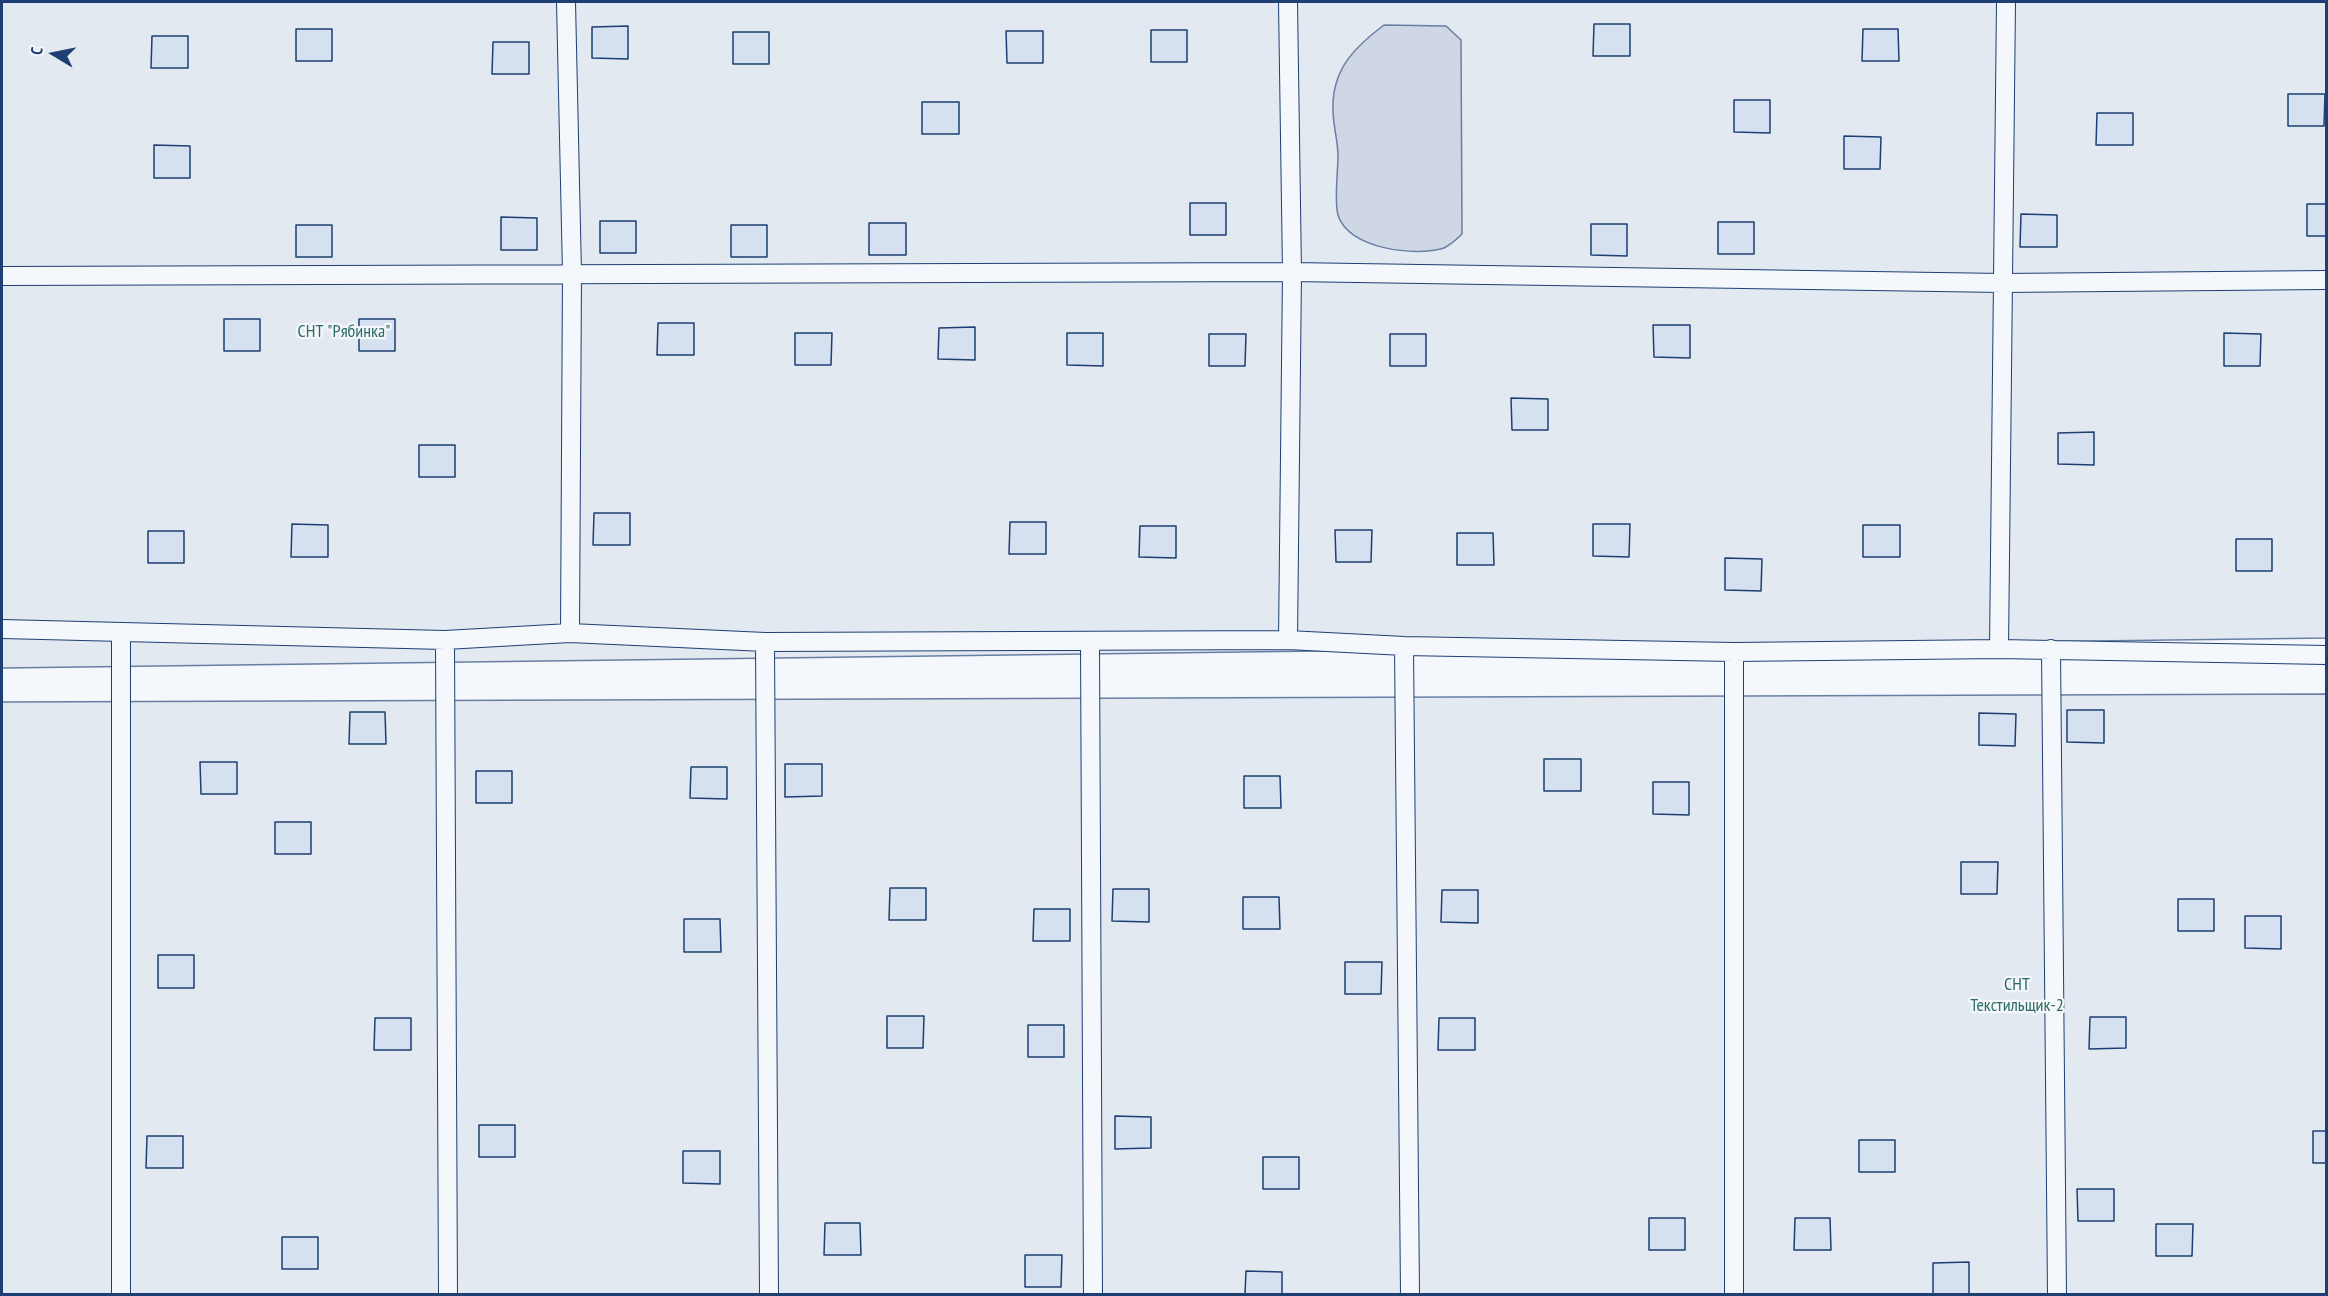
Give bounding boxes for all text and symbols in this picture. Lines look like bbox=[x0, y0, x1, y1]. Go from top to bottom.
north arrow bbox=[24, 24, 84, 84]
text: С bbox=[26, 46, 47, 56]
park label: СНТ "Рябинка" bbox=[298, 321, 390, 343]
park label: СНТ Текстильщик-2 bbox=[1970, 974, 2064, 1016]

